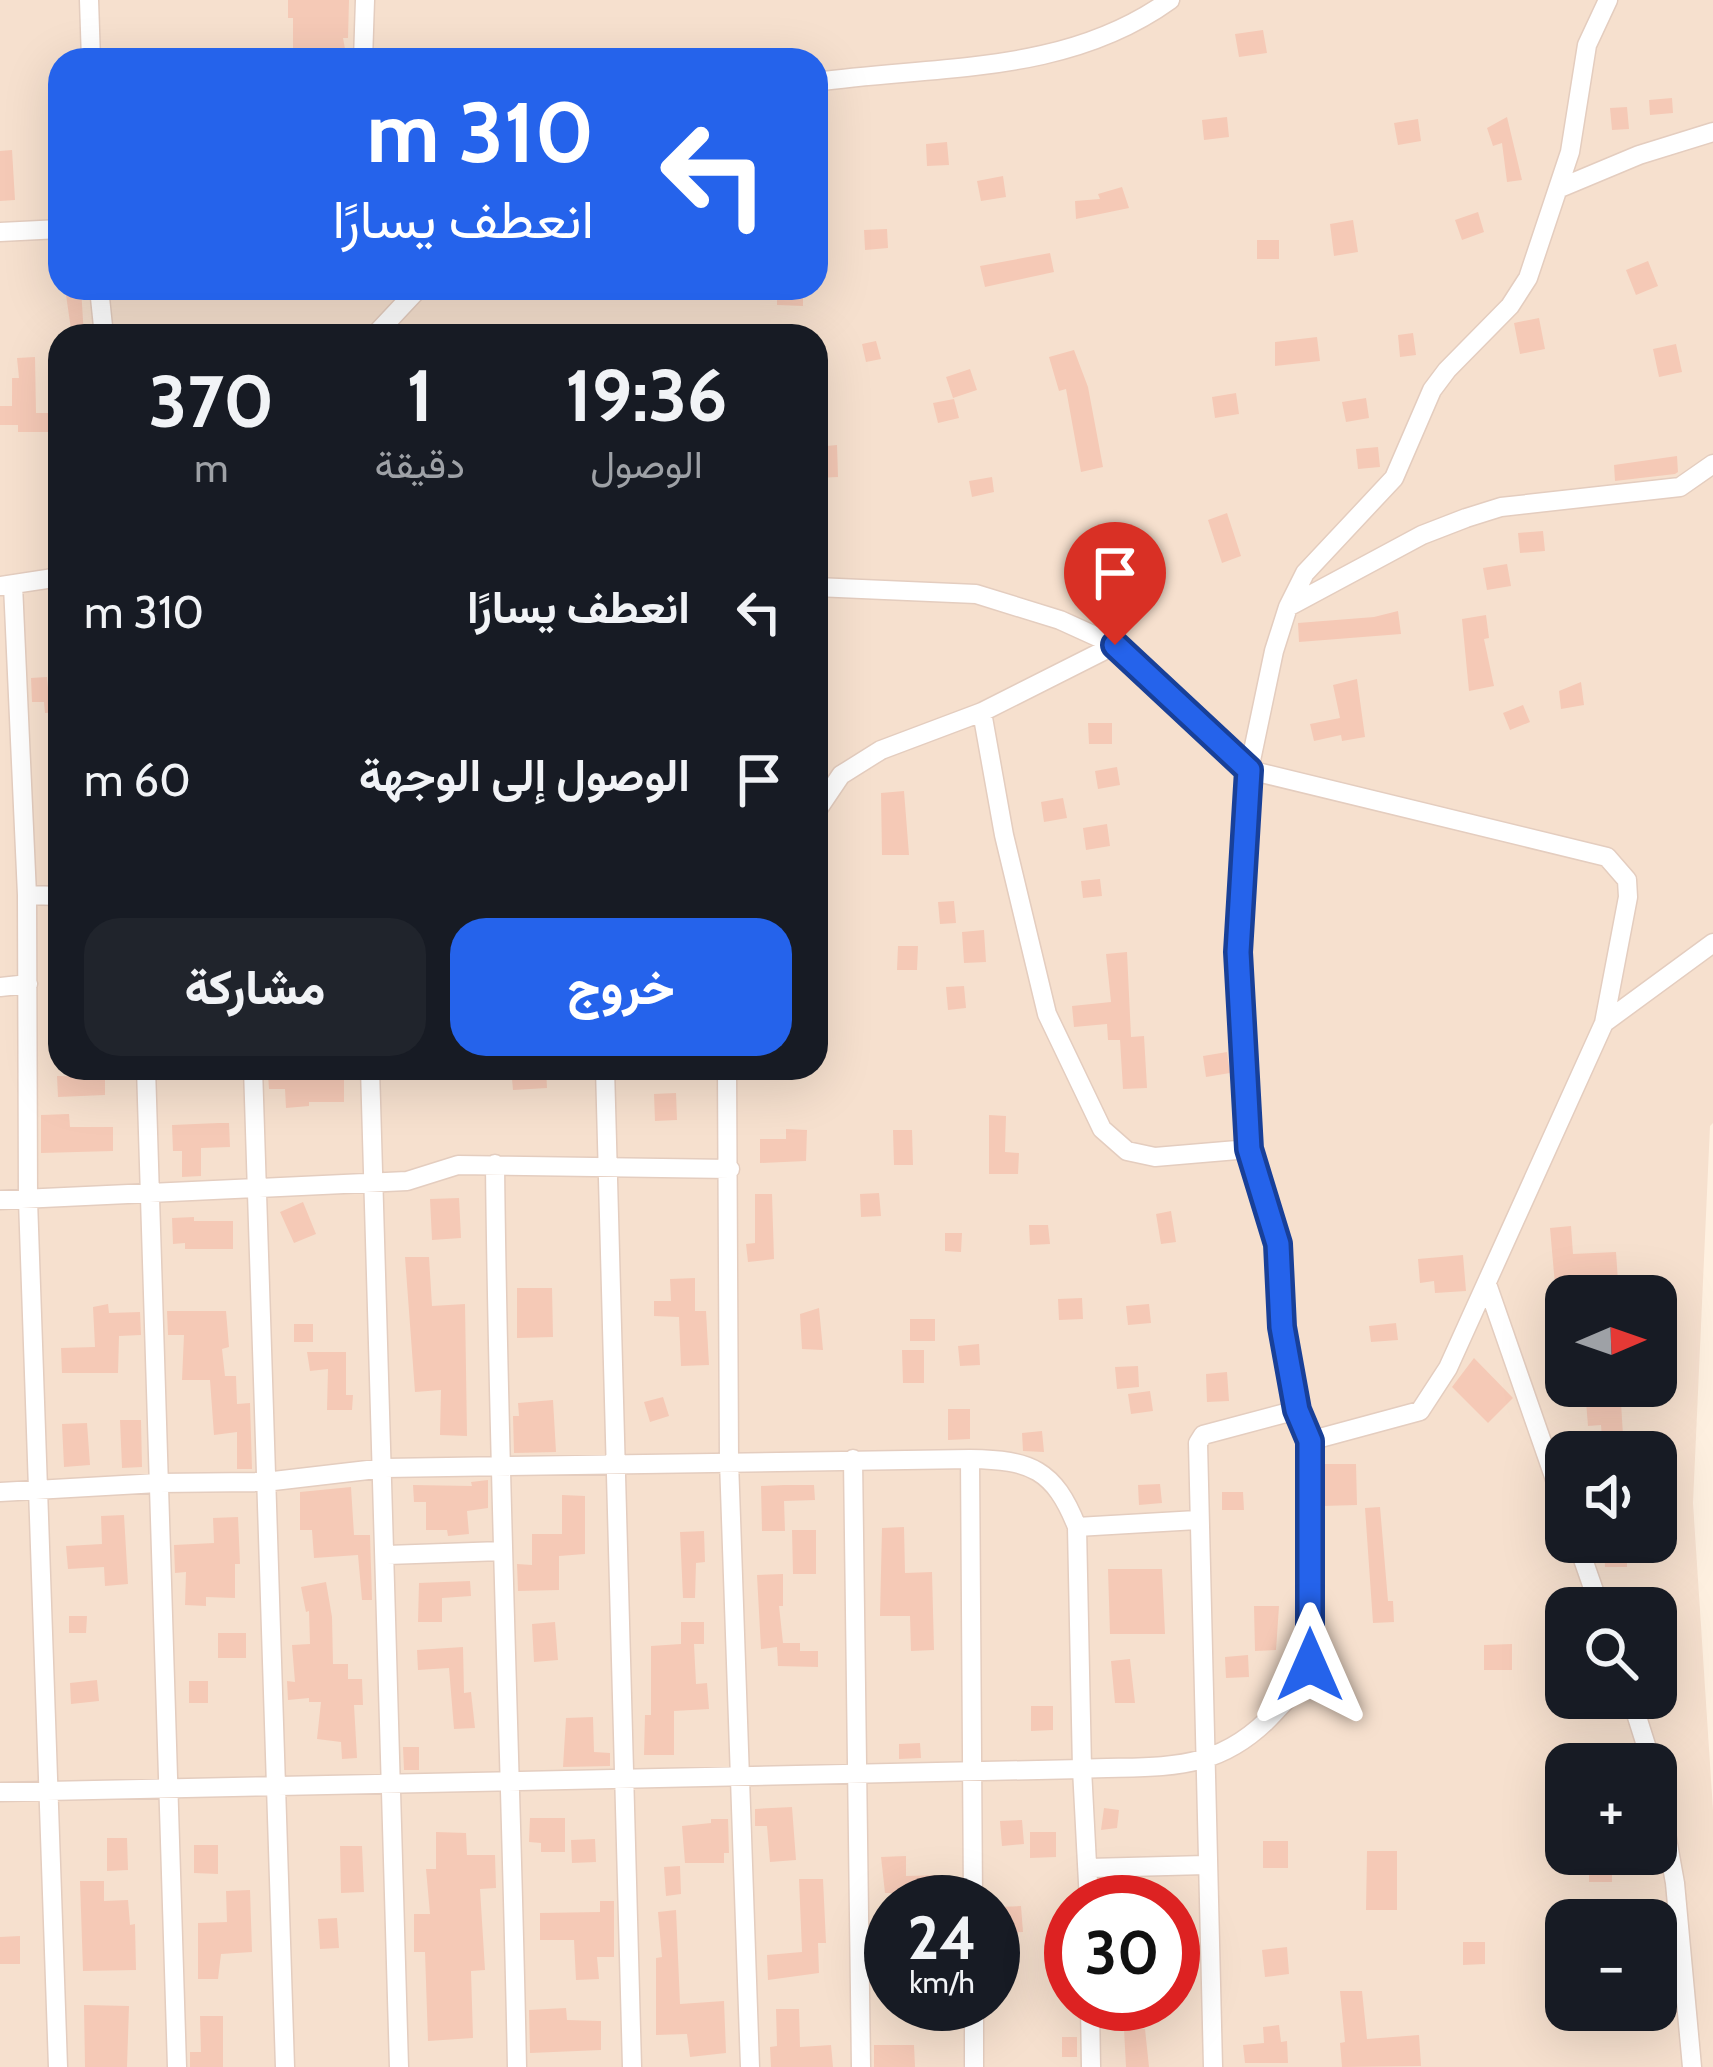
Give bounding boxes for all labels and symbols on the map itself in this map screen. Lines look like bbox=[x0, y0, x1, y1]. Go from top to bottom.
pin bbox=[1064, 522, 1166, 645]
north arrow bbox=[1545, 1275, 1677, 1407]
position arrow bbox=[1247, 1602, 1373, 1728]
speed limit sign: 30 bbox=[1044, 1875, 1200, 2031]

